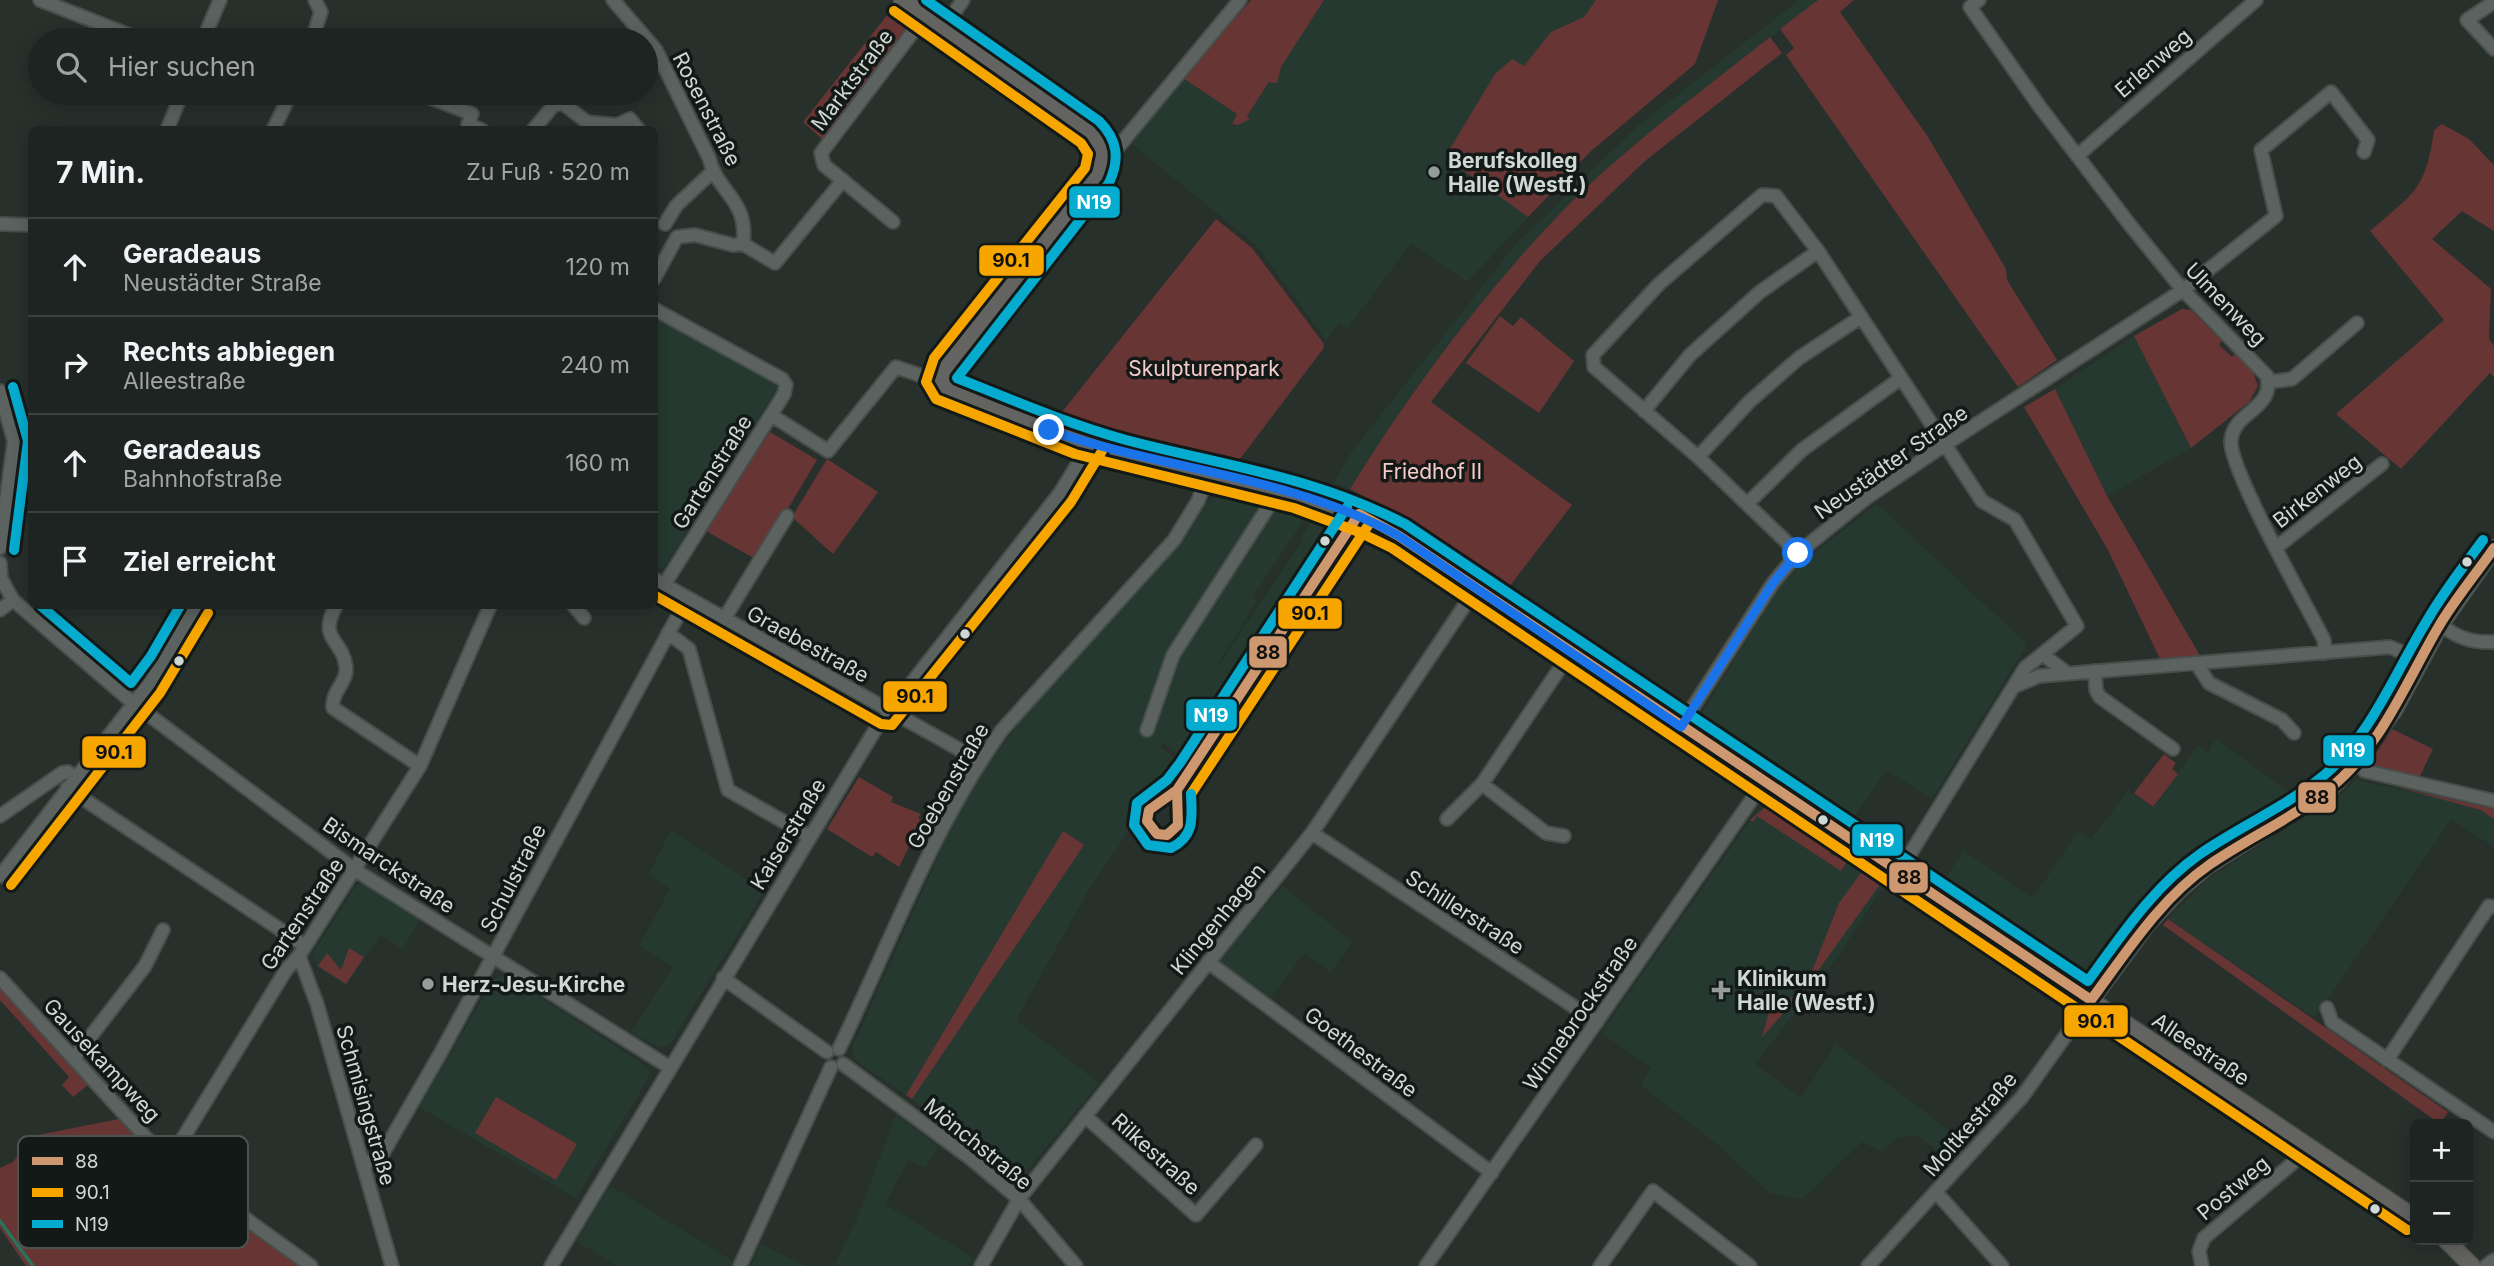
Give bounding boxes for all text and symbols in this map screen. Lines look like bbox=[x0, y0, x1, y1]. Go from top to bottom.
street label: Erlenweg bbox=[2110, 23, 2196, 103]
street label: Marktstraße bbox=[806, 25, 898, 135]
search box bbox=[28, 28, 658, 105]
icon: search bbox=[52, 48, 90, 86]
street label: Rosenstraße bbox=[668, 48, 746, 170]
text: Hier suchen bbox=[108, 51, 256, 82]
place label: Berufskolleg Halle (Westf.) bbox=[1448, 148, 1587, 197]
text: 7 Min. bbox=[56, 154, 145, 190]
text: Zu Fuß · 520 m bbox=[466, 158, 630, 186]
marker: Berufskolleg Halle (Westf.) bbox=[1426, 164, 1442, 180]
line badge: N19 bbox=[1068, 185, 1121, 219]
text: N19 bbox=[1076, 191, 1112, 214]
text: Geradeaus bbox=[123, 238, 261, 269]
line badge: 90.1 bbox=[978, 244, 1045, 277]
icon: ahead bbox=[56, 248, 94, 286]
text: 90.1 bbox=[992, 249, 1030, 272]
text: 120 m bbox=[565, 253, 630, 281]
street label: Ulmenweg bbox=[2180, 257, 2272, 351]
text: Neustädter Straße bbox=[123, 269, 322, 297]
text: Rechts abbiegen bbox=[123, 336, 335, 367]
icon: right bbox=[56, 346, 94, 384]
text: 240 m bbox=[560, 351, 630, 379]
park label: Skulpturenpark bbox=[1128, 356, 1280, 381]
text: Alleestraße bbox=[123, 367, 246, 395]
street label: Neustädter Straße bbox=[1810, 400, 1972, 524]
street label: Gartenstraße bbox=[667, 410, 757, 534]
route end bbox=[1033, 414, 1064, 445]
text: Geradeaus bbox=[123, 434, 261, 465]
icon: ahead bbox=[56, 444, 94, 482]
text: 160 m bbox=[565, 449, 630, 477]
street label: Birkenweg bbox=[2268, 449, 2366, 533]
park label: Friedhof II bbox=[1382, 459, 1482, 484]
text: Bahnhofstraße bbox=[123, 465, 282, 493]
unlabelled marker bbox=[1318, 534, 1332, 548]
route start bbox=[1782, 537, 1813, 568]
icon: arrive bbox=[56, 542, 94, 580]
text: Ziel erreicht bbox=[123, 546, 276, 577]
unlabelled marker bbox=[2460, 555, 2474, 569]
line badge: 90.1 bbox=[1277, 597, 1343, 630]
street label: Graebestraße bbox=[743, 600, 873, 688]
text: 90.1 bbox=[1291, 602, 1329, 625]
unlabelled marker bbox=[958, 627, 972, 641]
line badge: 88 bbox=[1248, 635, 1288, 669]
text: 88 bbox=[1256, 641, 1280, 664]
unlabelled marker bbox=[172, 654, 186, 668]
line badge: 90.1 bbox=[882, 680, 948, 713]
text: 90.1 bbox=[896, 685, 934, 708]
line badge: N19 bbox=[1185, 698, 1238, 732]
text: N19 bbox=[1193, 704, 1229, 727]
street label: Goebenstraße bbox=[902, 719, 994, 853]
line badge: N19 bbox=[2322, 734, 2375, 767]
line badge: 90.1 bbox=[81, 735, 147, 769]
text: N19 bbox=[2330, 739, 2366, 762]
text: 90.1 bbox=[95, 741, 133, 764]
street label: Kaiserstraße bbox=[745, 774, 831, 894]
line badge: 88 bbox=[2297, 781, 2337, 814]
text: 88 bbox=[2305, 786, 2329, 809]
street label: Bismarckstraße bbox=[318, 812, 460, 918]
unlabelled marker bbox=[1816, 813, 1830, 827]
street label: Schulstraße bbox=[475, 820, 551, 936]
line badge: N19 bbox=[1851, 823, 1904, 857]
text: N19 bbox=[1859, 829, 1895, 852]
street label: Gartenstraße bbox=[255, 853, 349, 975]
street label: Klingenhagen bbox=[1166, 858, 1270, 980]
line badge: 88 bbox=[1888, 861, 1929, 894]
street label: Schillerstraße bbox=[1401, 864, 1529, 960]
text: 88 bbox=[1897, 866, 1921, 889]
street label: Winnebrockstraße bbox=[1518, 931, 1642, 1095]
place label: Klinikum Halle (Westf.) bbox=[1737, 966, 1876, 1015]
place label: Herz-Jesu-Kirche bbox=[442, 972, 625, 997]
marker: Herz-Jesu-Kirche bbox=[420, 976, 436, 992]
marker: Klinikum Halle (Westf.) bbox=[1711, 980, 1731, 1000]
street label: Gausekampweg bbox=[39, 993, 165, 1127]
street label: Goethestraße bbox=[1300, 1001, 1422, 1103]
line badge: 90.1 bbox=[2063, 1004, 2129, 1038]
street label: Alleestraße bbox=[2148, 1007, 2254, 1091]
text: 90.1 bbox=[2077, 1010, 2115, 1033]
street label: Schmisingstraße bbox=[331, 1022, 401, 1188]
street label: Moltkestraße bbox=[1918, 1067, 2022, 1181]
street label: Mönchstraße bbox=[919, 1093, 1037, 1195]
street label: Rilkestraße bbox=[1107, 1108, 1205, 1200]
map controls bbox=[2410, 1119, 2473, 1245]
button: + bbox=[2410, 1119, 2473, 1182]
legend bbox=[18, 1136, 248, 1248]
text: 88 bbox=[75, 1150, 99, 1173]
street label: Postweg bbox=[2192, 1151, 2274, 1225]
text: 90.1 bbox=[75, 1181, 110, 1204]
button: − bbox=[2410, 1182, 2473, 1245]
unlabelled marker bbox=[2368, 1202, 2382, 1216]
text: N19 bbox=[75, 1213, 109, 1236]

